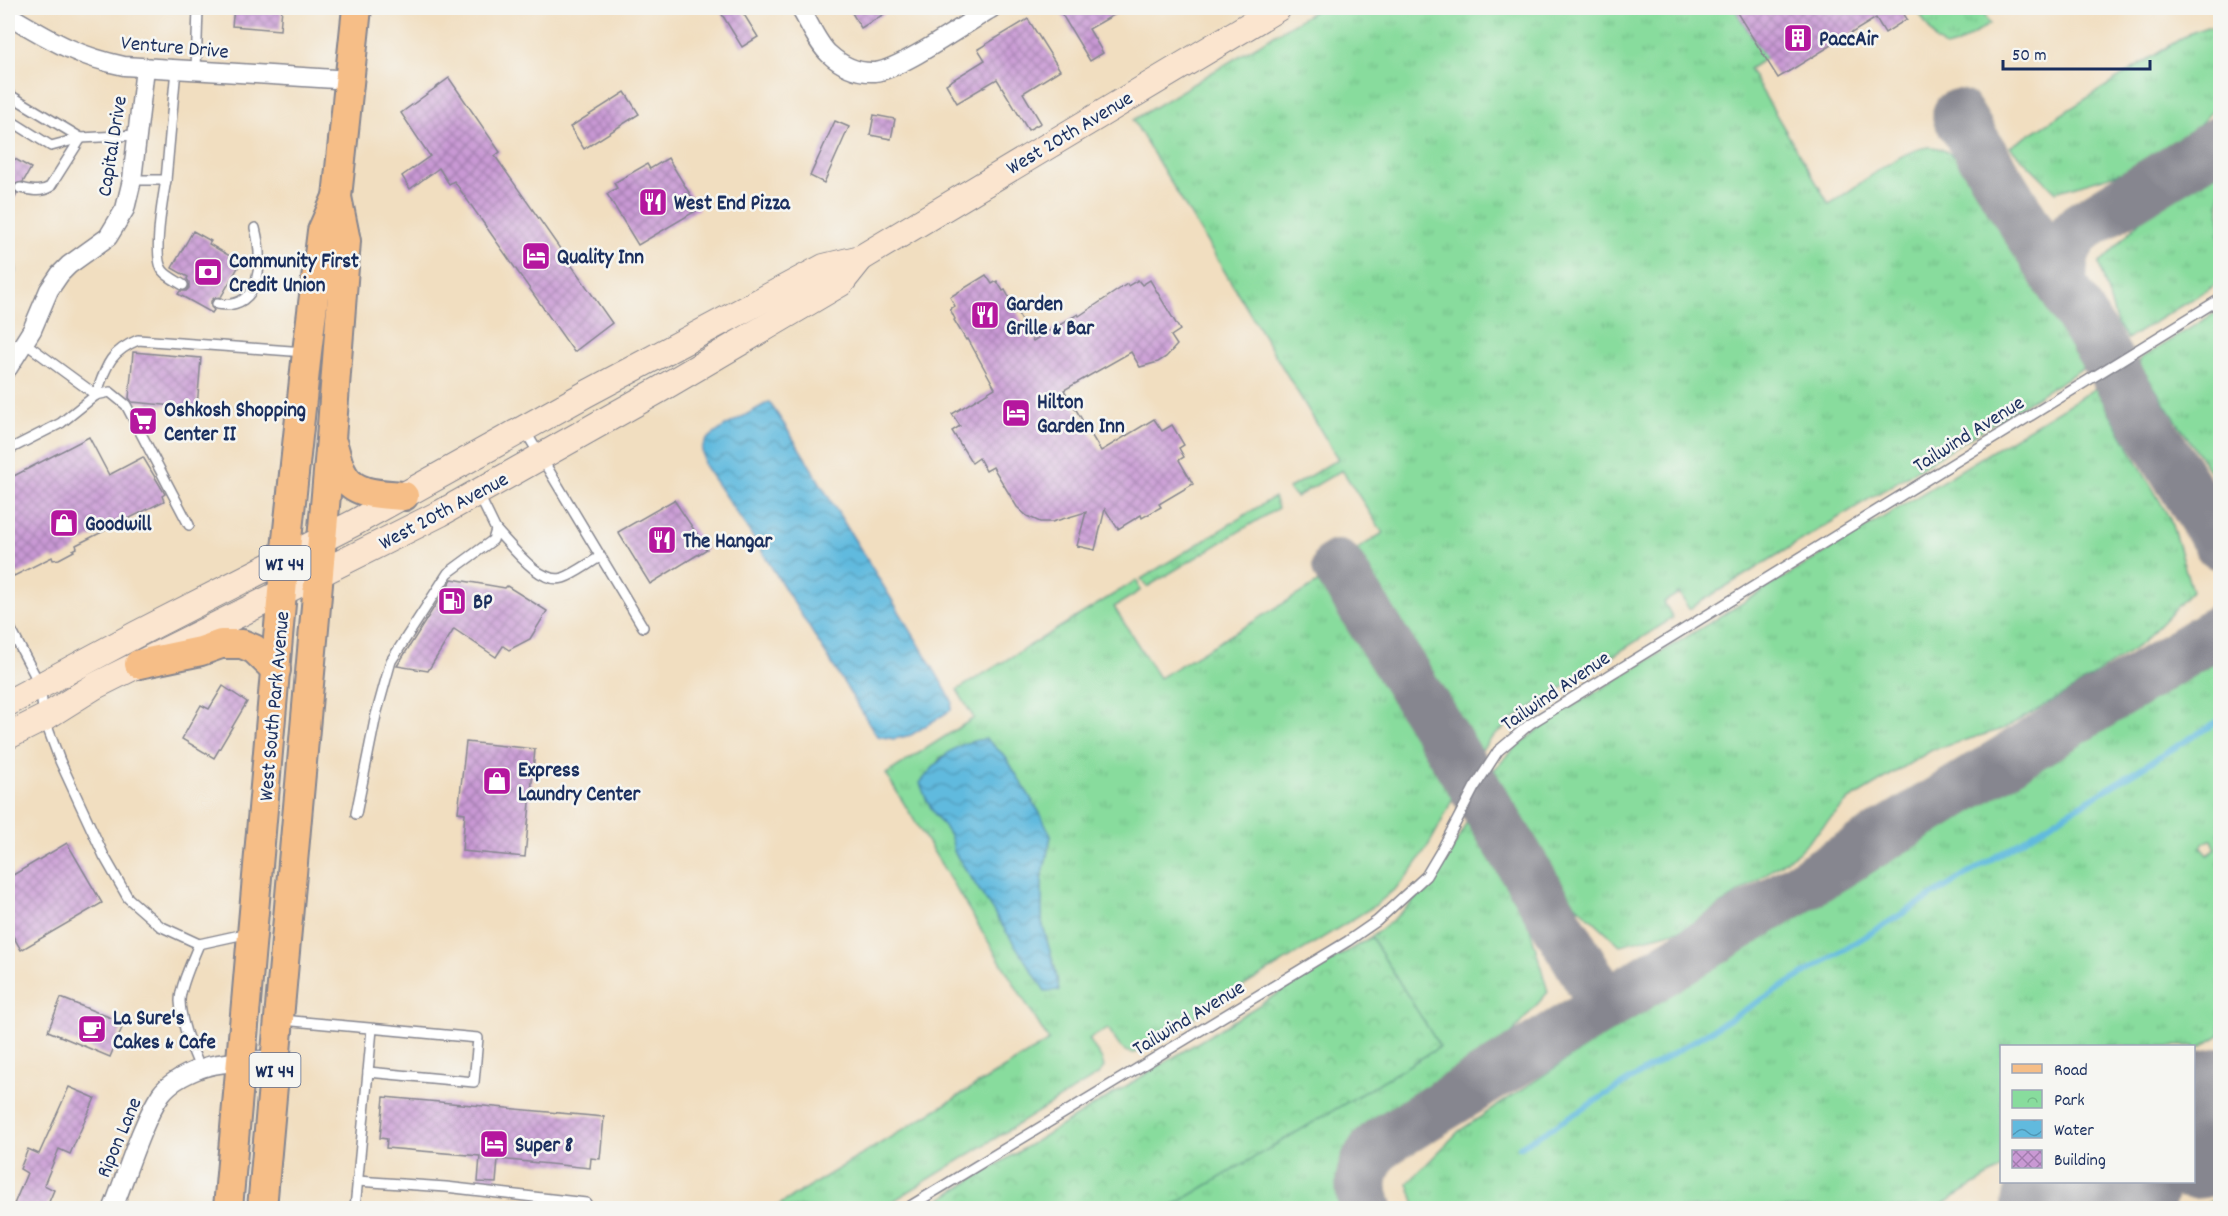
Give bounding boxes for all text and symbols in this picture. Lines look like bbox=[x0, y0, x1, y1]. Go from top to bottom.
building icon: PaccAir bbox=[1782, 22, 1814, 54]
place label: PaccAir bbox=[1819, 26, 1880, 56]
street label: Venture Drive bbox=[120, 29, 230, 69]
scale bar bbox=[2003, 33, 2150, 71]
text: 50 m bbox=[2012, 44, 2047, 69]
street label: West 20th Avenue bbox=[1002, 85, 1140, 184]
street label: Capital Drive bbox=[91, 94, 137, 199]
restaurant icon: West End Pizza bbox=[637, 186, 669, 218]
place label: West End Pizza bbox=[674, 190, 791, 220]
hotel icon: Quality Inn bbox=[520, 240, 552, 272]
place label: Quality Inn bbox=[557, 244, 644, 274]
place label: Community First Credit Union bbox=[229, 248, 359, 302]
bank icon: Community First Credit Union bbox=[192, 256, 224, 288]
place label: Garden Grille & Bar bbox=[1006, 291, 1095, 345]
restaurant icon: Garden Grille & Bar bbox=[969, 299, 1001, 331]
place label: Hilton Garden Inn bbox=[1037, 389, 1125, 443]
street label: Tailwind Avenue bbox=[1908, 389, 2031, 482]
place label: Oshkosh Shopping Center II bbox=[164, 397, 306, 451]
hotel icon: Hilton Garden Inn bbox=[1000, 397, 1032, 429]
supermarket icon: Oshkosh Shopping Center II bbox=[127, 405, 159, 437]
street label: West 20th Avenue bbox=[374, 466, 515, 559]
shop icon: Goodwill bbox=[48, 507, 80, 539]
place label: Goodwill bbox=[85, 511, 153, 541]
restaurant icon: The Hangar bbox=[646, 524, 678, 556]
place label: The Hangar bbox=[683, 528, 773, 558]
road number: WI 44 bbox=[260, 546, 310, 580]
fuel station icon: BP bbox=[436, 585, 468, 617]
place label: BP bbox=[473, 589, 493, 619]
street label: West South Park Avenue bbox=[253, 610, 299, 802]
street label: Tailwind Avenue bbox=[1496, 645, 1617, 740]
place label: Express Laundry Center bbox=[518, 757, 641, 811]
shop icon: Express Laundry Center bbox=[481, 765, 513, 797]
street label: Tailwind Avenue bbox=[1128, 974, 1251, 1065]
place label: La Sure's Cakes & Cafe bbox=[113, 1005, 216, 1059]
cafe icon: La Sure's Cakes & Cafe bbox=[76, 1013, 108, 1045]
legend bbox=[2000, 1045, 2195, 1183]
road number: WI 44 bbox=[250, 1053, 300, 1087]
text: Road bbox=[2054, 1059, 2088, 1084]
text: Park bbox=[2054, 1089, 2085, 1114]
street label: Ripon Lane bbox=[90, 1093, 151, 1183]
text: Water bbox=[2054, 1119, 2094, 1144]
hotel icon: Super 8 bbox=[478, 1128, 510, 1160]
place label: Super 8 bbox=[515, 1132, 573, 1162]
text: Building bbox=[2054, 1149, 2106, 1174]

